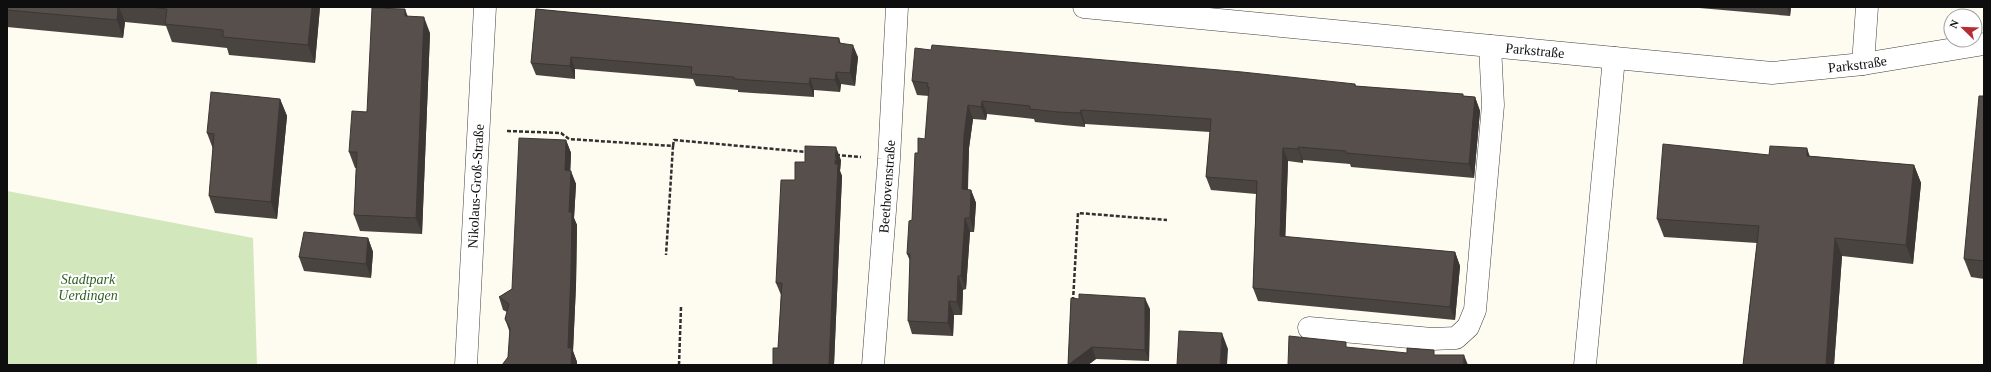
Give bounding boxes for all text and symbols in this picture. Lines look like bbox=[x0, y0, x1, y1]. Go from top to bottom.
north arrow bbox=[1943, 8, 1983, 48]
text: N bbox=[1947, 18, 1961, 30]
street label: Parkstraße bbox=[1505, 40, 1565, 61]
street label: Parkstraße bbox=[1827, 53, 1888, 75]
street label: Nikolaus-Groß-Straße bbox=[465, 124, 487, 249]
street label: Beethovenstraße bbox=[876, 140, 898, 234]
park label: Stadtpark Uerdingen bbox=[58, 272, 118, 303]

